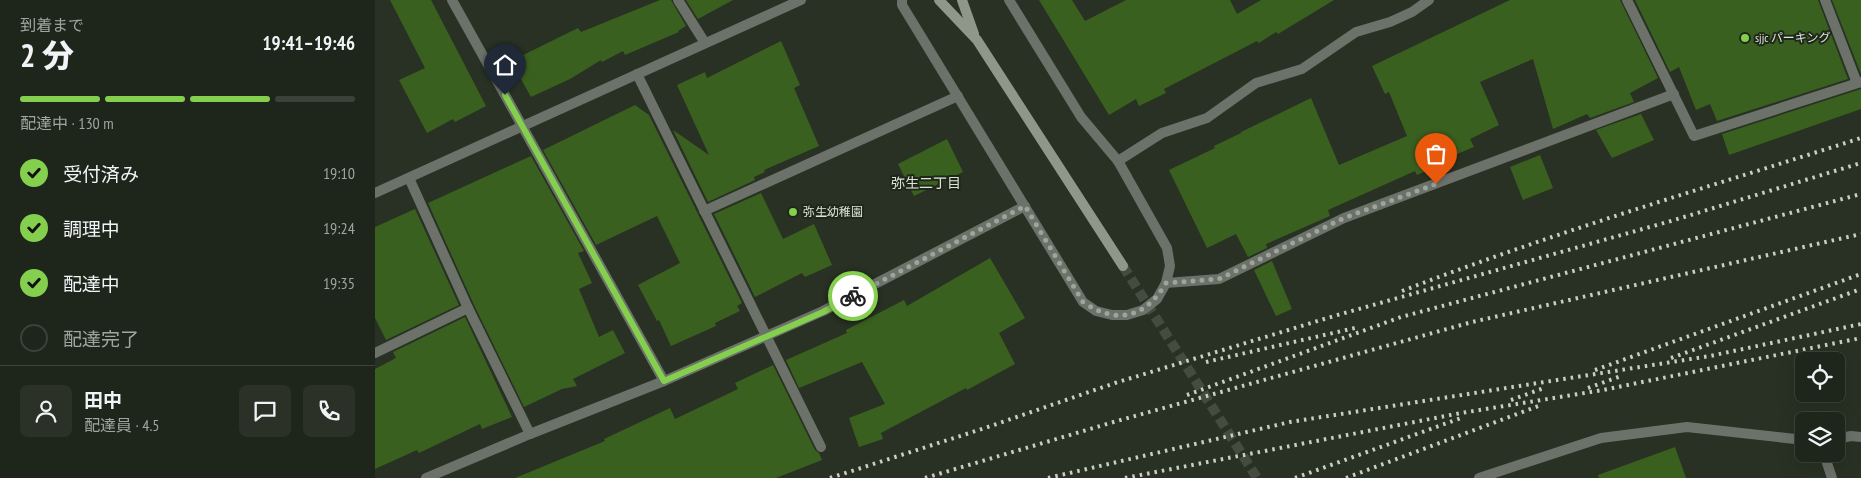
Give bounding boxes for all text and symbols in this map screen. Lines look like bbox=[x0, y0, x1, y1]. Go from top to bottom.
text: 到着まで bbox=[20, 15, 84, 35]
place label: sjjc パーキング bbox=[1755, 30, 1830, 45]
text: 19:41–19:46 bbox=[262, 31, 355, 55]
marker: sjjc パーキング bbox=[1739, 32, 1751, 44]
text: 2 分 bbox=[20, 34, 74, 76]
pin bbox=[484, 44, 526, 95]
icon: home bbox=[491, 51, 519, 79]
text: 配達中 · 130 m bbox=[20, 113, 114, 133]
pin bbox=[1415, 133, 1457, 184]
icon: bag bbox=[1422, 140, 1450, 168]
icon: check bbox=[20, 159, 48, 187]
text: 受付済み bbox=[63, 162, 139, 186]
text: 19:10 bbox=[323, 163, 355, 183]
district label: 弥生二丁目 bbox=[891, 174, 961, 192]
place label: 弥生幼稚園 bbox=[803, 204, 863, 219]
marker: 弥生幼稚園 bbox=[787, 206, 799, 218]
icon: check bbox=[20, 214, 48, 242]
text: 調理中 bbox=[63, 217, 120, 241]
text: 19:24 bbox=[323, 218, 355, 238]
icon: check bbox=[20, 269, 48, 297]
courier bbox=[828, 271, 878, 321]
text: 配達中 bbox=[63, 272, 120, 296]
text: 19:35 bbox=[323, 273, 355, 293]
icon: bike bbox=[839, 282, 867, 310]
text: 配達完了 bbox=[63, 327, 139, 351]
map controls bbox=[1795, 352, 1845, 462]
button: locate bbox=[1795, 352, 1845, 402]
button: person bbox=[20, 385, 72, 437]
button: chat bbox=[239, 385, 291, 437]
button: phone bbox=[303, 385, 355, 437]
text: 田中 bbox=[84, 388, 122, 412]
button: layers bbox=[1795, 412, 1845, 462]
text: 配達員 · 4.5 bbox=[84, 415, 159, 435]

